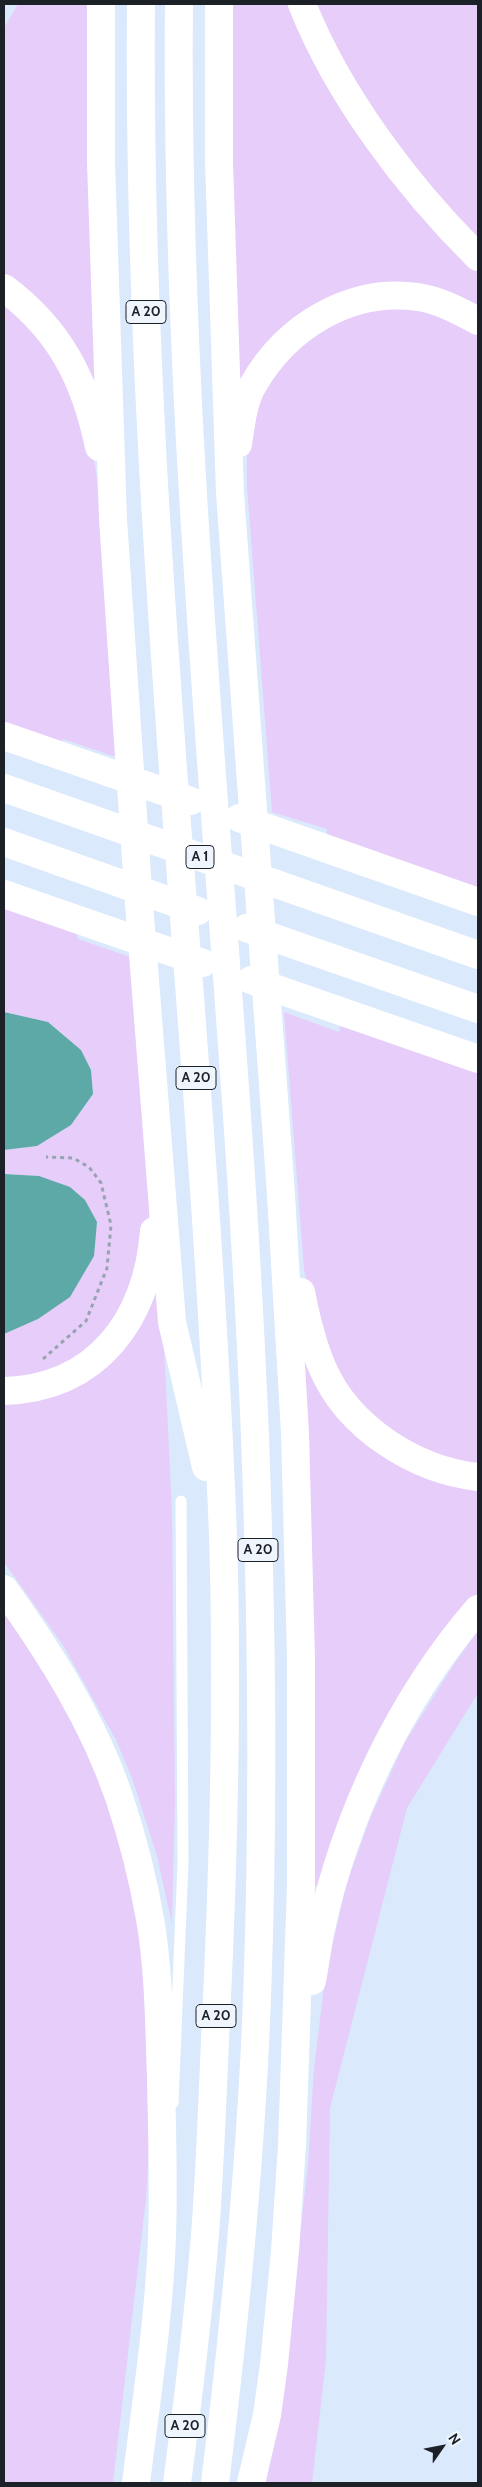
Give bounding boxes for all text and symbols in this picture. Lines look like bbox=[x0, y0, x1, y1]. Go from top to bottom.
road number: A 20 bbox=[126, 300, 166, 324]
road number: A 1 bbox=[186, 846, 214, 869]
road number: A 20 bbox=[176, 1066, 216, 1090]
road number: A 20 bbox=[238, 1538, 278, 1562]
road number: A 20 bbox=[196, 2004, 236, 2028]
road number: A 20 bbox=[165, 2414, 205, 2438]
north arrow bbox=[417, 2422, 467, 2472]
text: N bbox=[444, 2430, 465, 2448]

